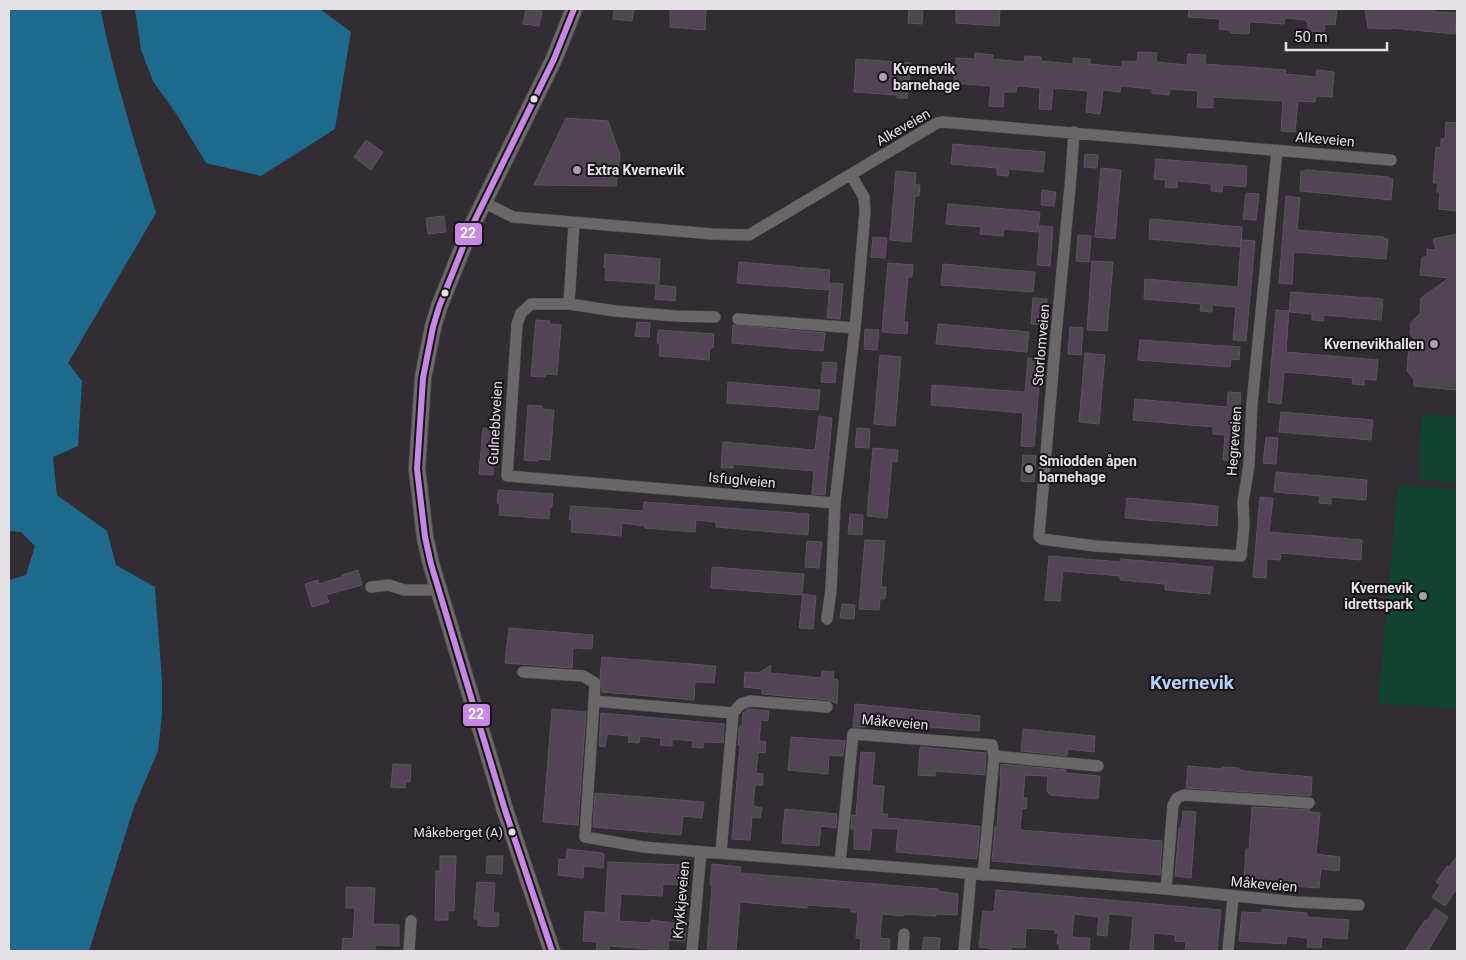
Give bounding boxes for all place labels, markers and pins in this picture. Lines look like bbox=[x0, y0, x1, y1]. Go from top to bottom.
place label: Kvernevik barnehage bbox=[893, 61, 960, 93]
marker: Kvernevik barnehage bbox=[877, 71, 889, 83]
unlabelled marker bbox=[529, 94, 539, 104]
place label: Extra Kvernevik bbox=[587, 162, 685, 178]
marker: Extra Kvernevik bbox=[571, 164, 583, 176]
unlabelled marker bbox=[440, 288, 450, 298]
place label: Kvernevikhallen bbox=[1324, 336, 1424, 352]
marker: Kvernevikhallen bbox=[1428, 338, 1440, 350]
place label: Smiodden åpen barnehage bbox=[1039, 453, 1137, 485]
marker: Smiodden åpen barnehage bbox=[1023, 463, 1035, 475]
place label: Kvernevik idrettspark bbox=[1344, 580, 1414, 612]
marker: Kvernevik idrettspark bbox=[1417, 590, 1429, 602]
place label: Måkeberget (A) bbox=[414, 825, 503, 840]
marker: Måkeberget (A) bbox=[507, 827, 517, 837]

